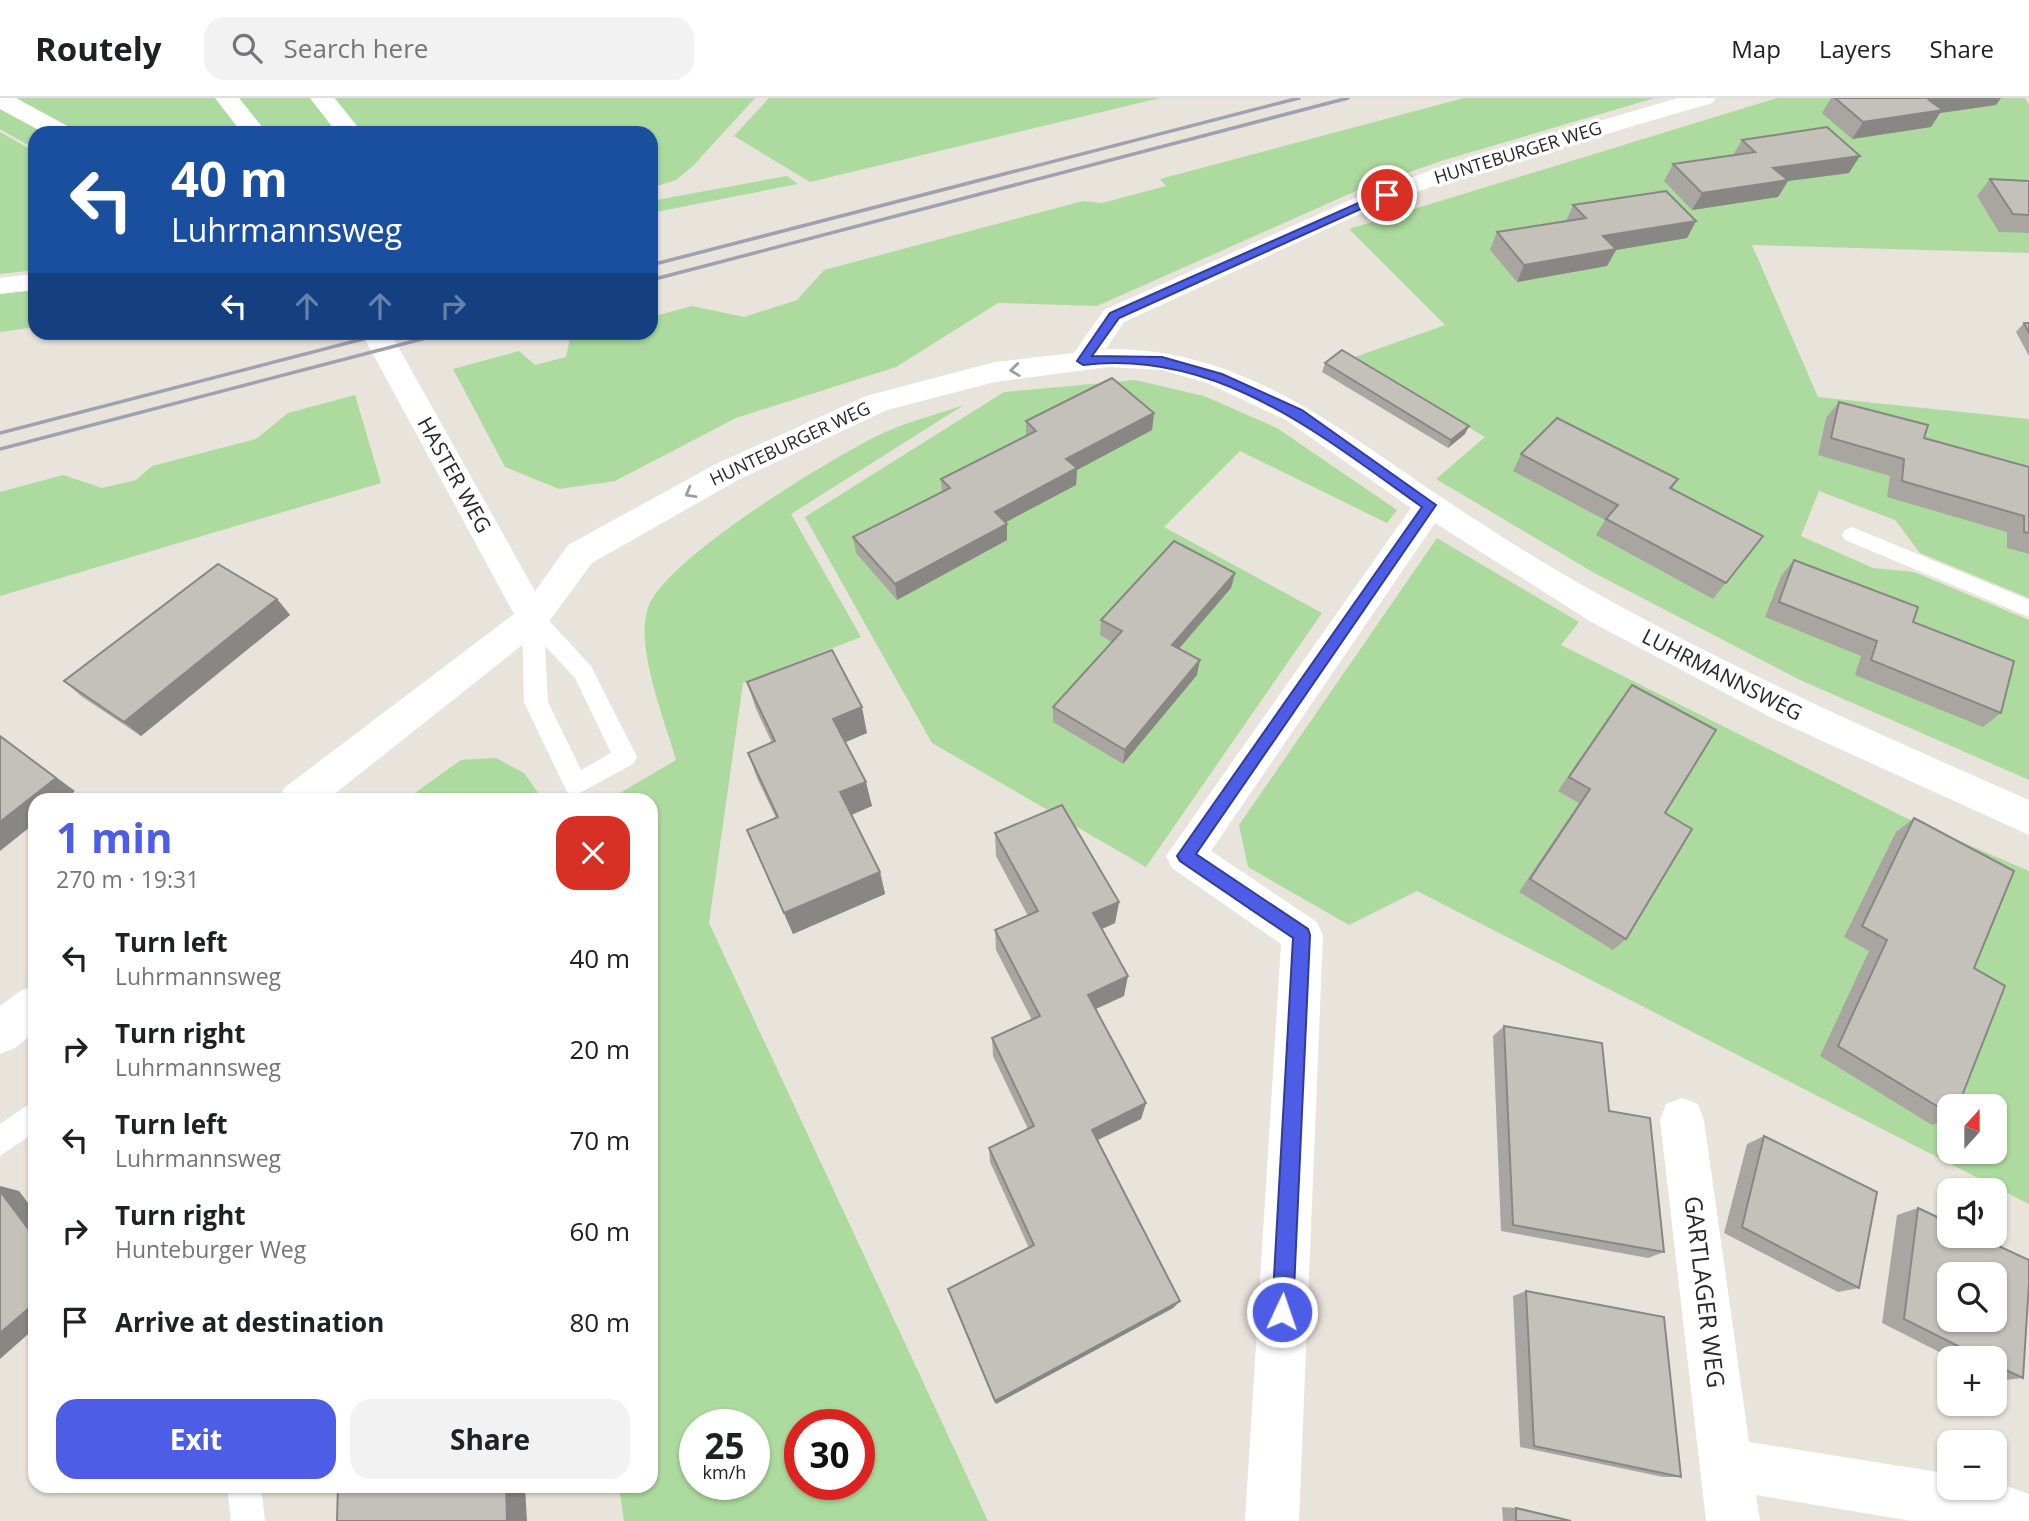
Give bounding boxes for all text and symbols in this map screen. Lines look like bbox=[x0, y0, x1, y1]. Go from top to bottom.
search box bbox=[204, 17, 694, 80]
text: Routely bbox=[35, 26, 162, 71]
icon: search bbox=[228, 29, 266, 67]
text: Search here bbox=[284, 30, 428, 66]
text: Map bbox=[1731, 32, 1781, 65]
text: Layers bbox=[1819, 32, 1892, 65]
text: Share bbox=[1930, 32, 1994, 65]
street label: HUNTEBURGER WEG bbox=[1431, 115, 1605, 189]
text: 40 m bbox=[171, 145, 288, 211]
icon: left bbox=[56, 154, 147, 245]
pin bbox=[1357, 165, 1417, 225]
icon: arrive bbox=[1368, 176, 1406, 214]
text: Luhrmannsweg bbox=[171, 208, 402, 251]
icon: left bbox=[215, 287, 253, 325]
icon: ahead bbox=[288, 287, 326, 325]
icon: ahead bbox=[361, 287, 399, 325]
icon: right bbox=[434, 287, 472, 325]
one-way arrow bbox=[1009, 362, 1021, 377]
street label: HUNTEBURGER WEG bbox=[706, 395, 874, 491]
street label: HASTER WEG bbox=[412, 412, 498, 537]
one-way arrow bbox=[684, 485, 697, 498]
street label: LUHRMANNSWEG bbox=[1638, 622, 1807, 727]
text: 1 min bbox=[56, 808, 173, 865]
button: close bbox=[556, 816, 630, 890]
text: 270 m · 19:31 bbox=[56, 863, 199, 895]
text: Turn left bbox=[115, 924, 227, 960]
icon: left bbox=[56, 939, 94, 977]
text: 40 m bbox=[569, 940, 630, 976]
text: Luhrmannsweg bbox=[115, 960, 281, 992]
text: Turn right bbox=[115, 1015, 246, 1051]
icon: right bbox=[56, 1030, 94, 1068]
text: 20 m bbox=[569, 1031, 630, 1067]
text: Luhrmannsweg bbox=[115, 1051, 281, 1083]
north arrow bbox=[1937, 1094, 2007, 1164]
map controls bbox=[1937, 1094, 2007, 1500]
text: Turn left bbox=[115, 1106, 227, 1142]
icon: left bbox=[56, 1121, 94, 1159]
text: 70 m bbox=[569, 1122, 630, 1158]
text: Luhrmannsweg bbox=[115, 1142, 281, 1174]
button: sound bbox=[1937, 1178, 2007, 1248]
street label: GARTLAGER WEG bbox=[1677, 1194, 1734, 1390]
text: Turn right bbox=[115, 1197, 246, 1233]
icon: right bbox=[56, 1212, 94, 1250]
text: 60 m bbox=[569, 1213, 630, 1249]
text: Hunteburger Weg bbox=[115, 1233, 306, 1265]
button: search bbox=[1937, 1262, 2007, 1332]
position arrow bbox=[1245, 1275, 1319, 1349]
icon: arrive bbox=[56, 1303, 94, 1341]
text: Arrive at destination bbox=[115, 1304, 384, 1340]
text: 80 m bbox=[569, 1304, 630, 1340]
button: + bbox=[1937, 1346, 2007, 1416]
button: Exit bbox=[56, 1399, 336, 1479]
button: Share bbox=[350, 1399, 630, 1479]
speed limit sign: 30 bbox=[784, 1409, 875, 1500]
text: 25 bbox=[704, 1422, 745, 1469]
button: − bbox=[1937, 1430, 2007, 1500]
text: km/h bbox=[703, 1460, 746, 1484]

